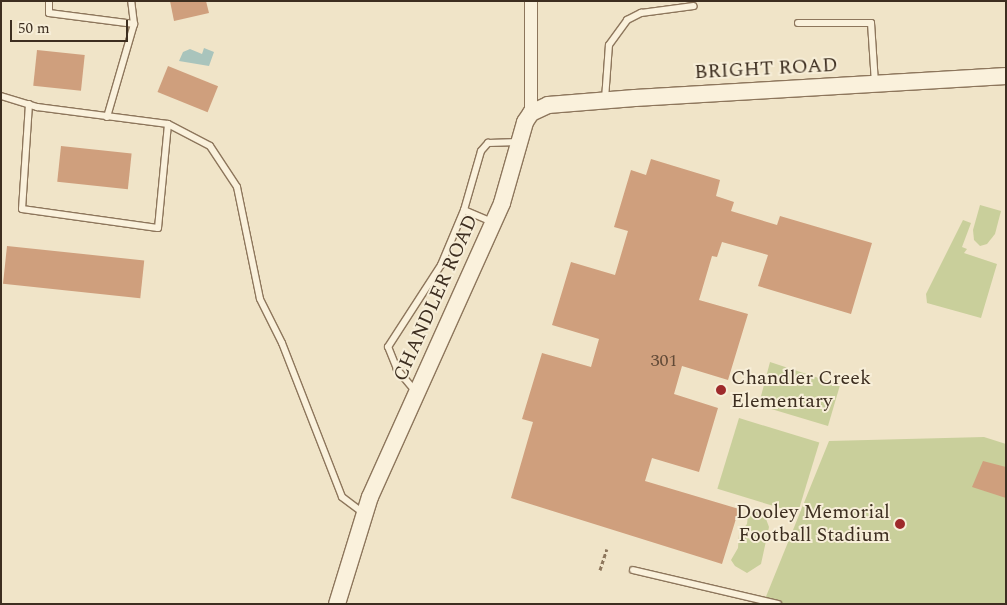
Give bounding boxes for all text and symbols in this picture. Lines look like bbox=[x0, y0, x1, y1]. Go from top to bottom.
scale bar bbox=[12, 10, 130, 42]
text: 50 m bbox=[18, 17, 50, 40]
street label: BRIGHT ROAD bbox=[694, 53, 838, 85]
street label: CHANDLER ROAD bbox=[388, 211, 484, 385]
house number: 301 bbox=[651, 350, 677, 372]
place label: Chandler Creek Elementary bbox=[731, 366, 871, 413]
marker: Chandler Creek Elementary bbox=[715, 384, 727, 396]
place label: Dooley Memorial Football Stadium bbox=[736, 500, 890, 547]
marker: Dooley Memorial Football Stadium bbox=[894, 518, 906, 530]

